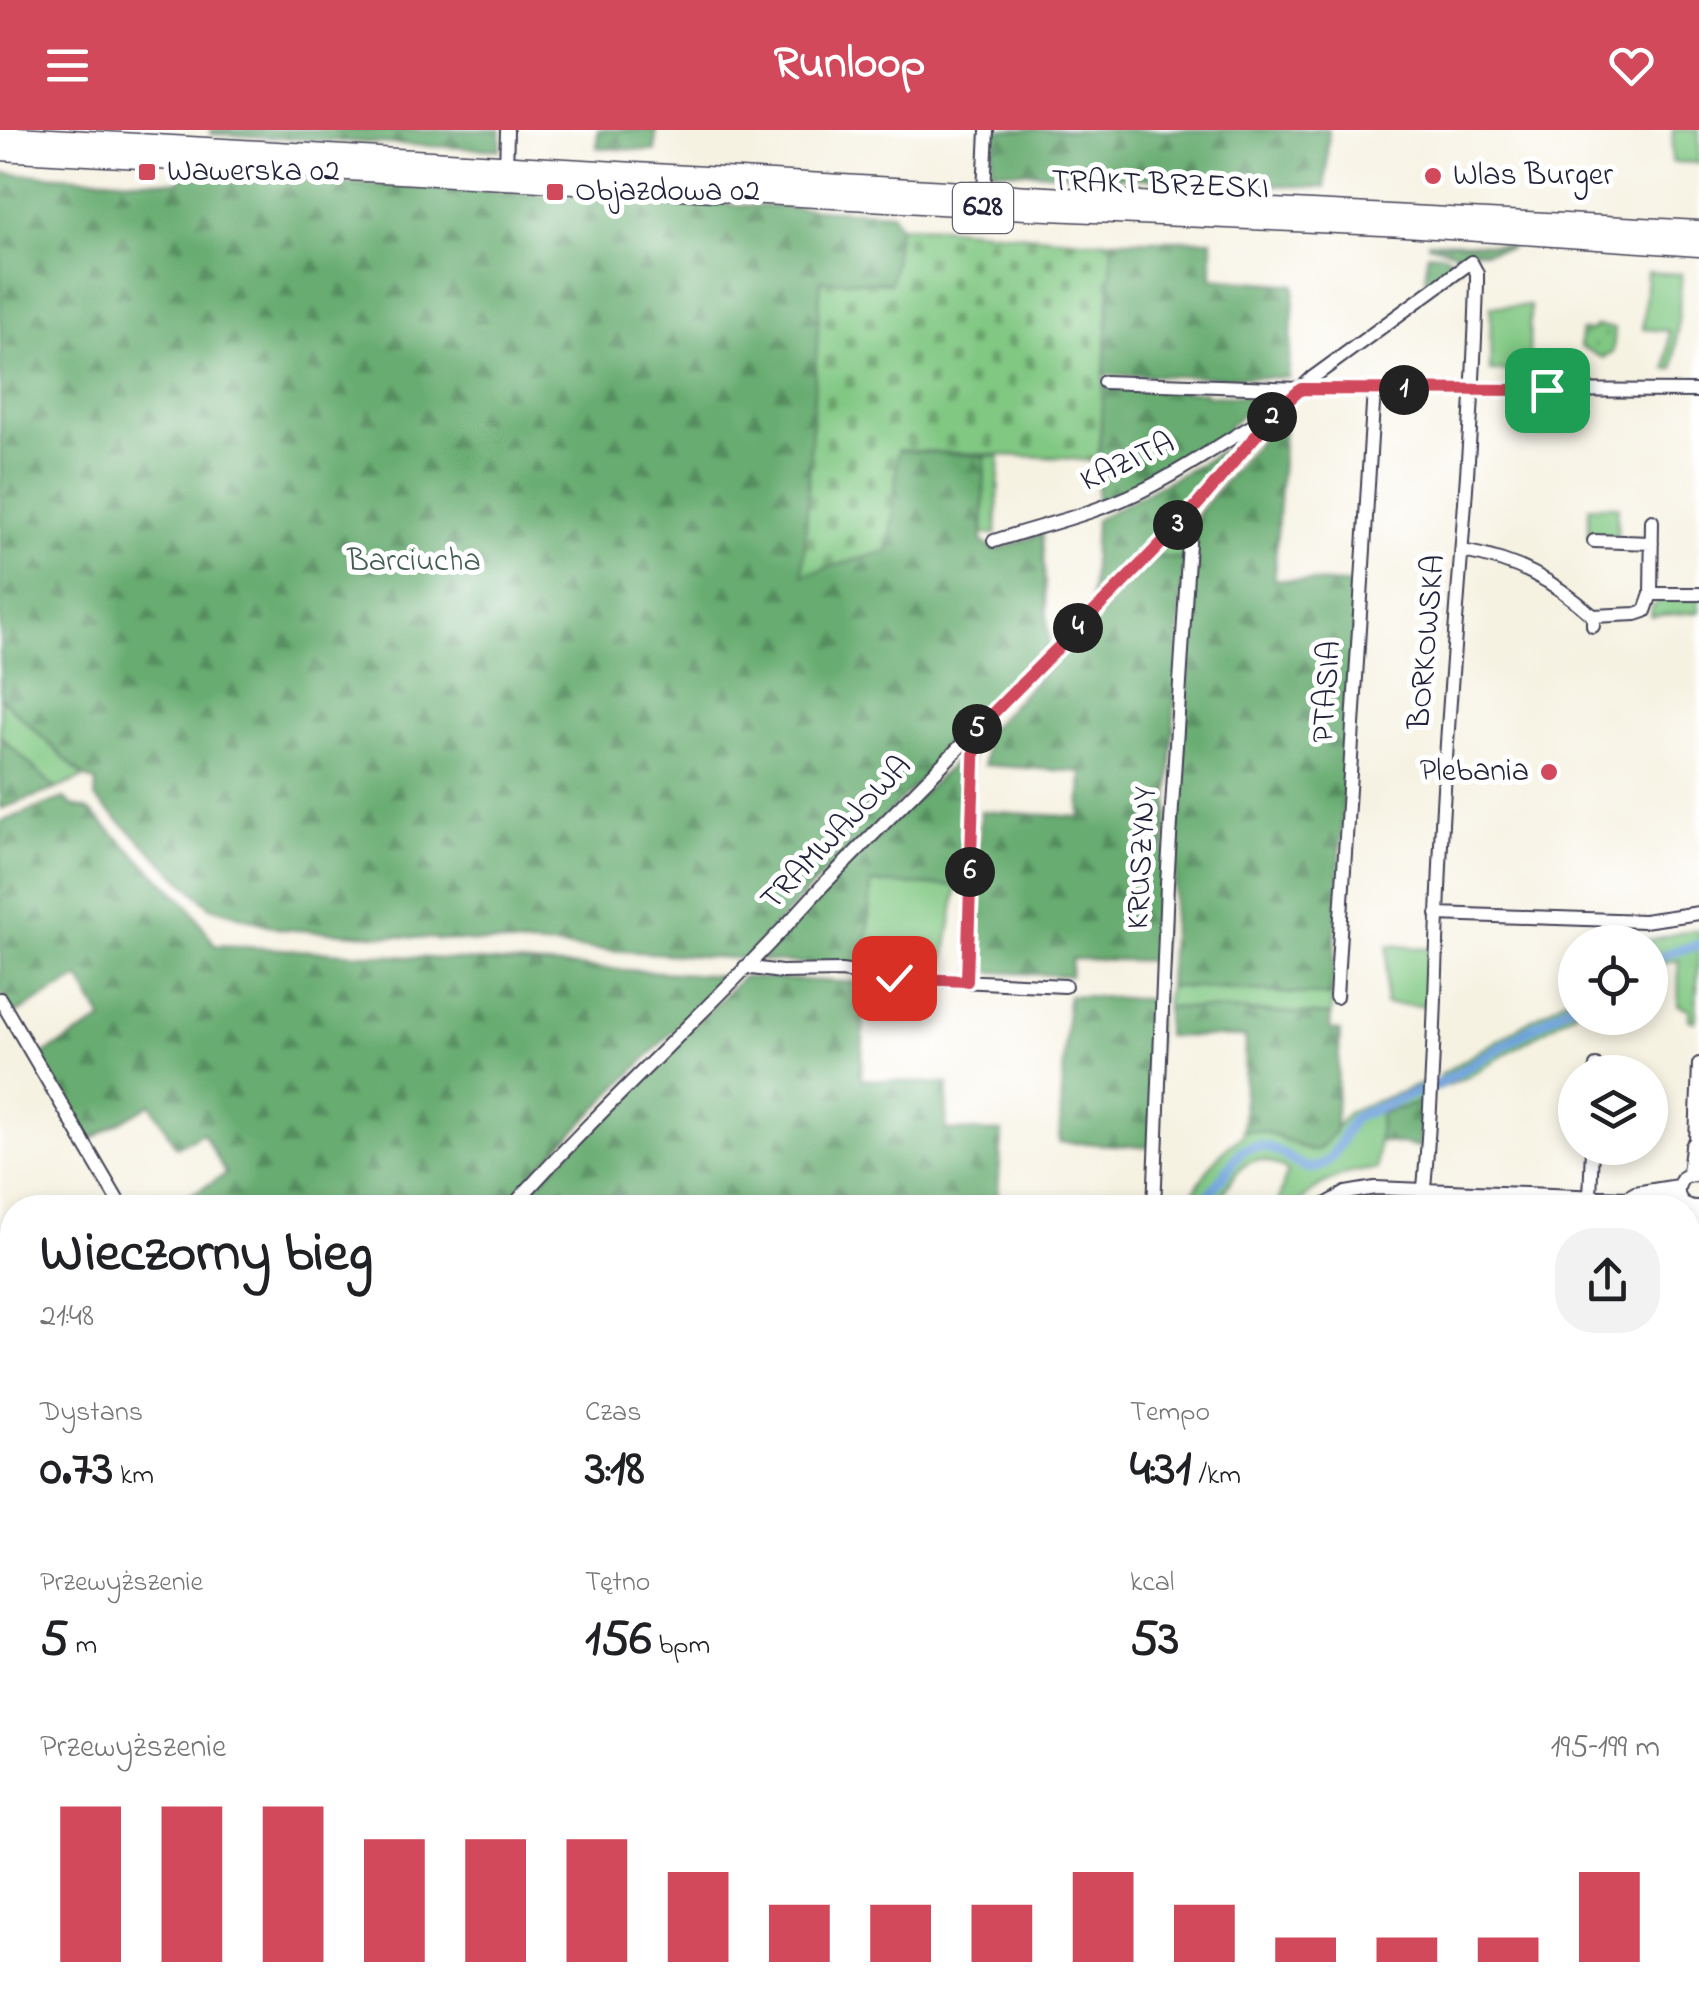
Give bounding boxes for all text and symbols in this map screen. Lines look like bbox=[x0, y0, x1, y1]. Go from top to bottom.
text: Runloop bbox=[774, 32, 925, 98]
icon: menu bbox=[40, 38, 95, 93]
icon: heart bbox=[1604, 38, 1659, 93]
place label: Wawerska 02 bbox=[167, 149, 340, 196]
place label: Wlas Burger bbox=[1453, 153, 1613, 200]
street label: TRAKT BRZESKI bbox=[1050, 159, 1270, 213]
marker: Wawerska 02 bbox=[136, 161, 158, 183]
marker: Wlas Burger bbox=[1422, 165, 1444, 187]
place label: Objazdowa 02 bbox=[575, 169, 760, 216]
marker: Objazdowa 02 bbox=[544, 181, 566, 203]
road number: 628 bbox=[953, 183, 1013, 233]
pin bbox=[1505, 348, 1590, 433]
icon: arrive bbox=[1520, 363, 1575, 418]
pin: 1 bbox=[1379, 365, 1429, 415]
text: 1 bbox=[1400, 369, 1408, 410]
pin: 2 bbox=[1247, 392, 1297, 442]
text: 2 bbox=[1265, 396, 1279, 437]
street label: KAZITA bbox=[1073, 421, 1183, 505]
pin: 3 bbox=[1153, 500, 1203, 550]
text: 3 bbox=[1172, 504, 1184, 545]
park label: Barciucha bbox=[346, 539, 481, 586]
street label: BORKOWSKA bbox=[1397, 553, 1459, 732]
pin: 4 bbox=[1053, 603, 1103, 653]
text: 4 bbox=[1072, 607, 1084, 648]
street label: PTASIA bbox=[1301, 639, 1355, 745]
pin: 5 bbox=[952, 704, 1002, 754]
text: 5 bbox=[969, 708, 985, 749]
street label: TRAMWAJOWA bbox=[750, 745, 924, 923]
place label: Plebania bbox=[1420, 749, 1529, 796]
marker: Plebania bbox=[1538, 761, 1560, 783]
street label: KRUSZYNY bbox=[1116, 785, 1170, 931]
pin: 6 bbox=[945, 847, 995, 897]
text: 6 bbox=[964, 851, 976, 892]
map controls bbox=[1558, 925, 1668, 1165]
button: locate bbox=[1558, 925, 1668, 1035]
pin bbox=[852, 936, 937, 1021]
icon: check bbox=[867, 951, 922, 1006]
button: layers bbox=[1558, 1055, 1668, 1165]
text: Wieczorny bieg bbox=[40, 1216, 373, 1296]
button: share bbox=[1555, 1228, 1660, 1333]
text: 21:48 bbox=[40, 1294, 94, 1341]
text: Dystans bbox=[40, 1393, 143, 1434]
text: Czas bbox=[585, 1393, 641, 1434]
text: Tempo bbox=[1130, 1393, 1210, 1434]
text: 0.73 bbox=[40, 1434, 113, 1507]
text: 3:18 bbox=[585, 1434, 645, 1507]
text: 4:31 bbox=[1130, 1434, 1191, 1507]
text: km bbox=[113, 1456, 154, 1497]
text: /km bbox=[1191, 1456, 1241, 1497]
text: Przewyższenie bbox=[40, 1563, 203, 1604]
text: Tętno bbox=[585, 1563, 650, 1604]
text: kcal bbox=[1130, 1563, 1175, 1604]
text: 5 bbox=[40, 1604, 69, 1677]
text: 156 bbox=[585, 1604, 652, 1677]
text: 53 bbox=[1130, 1604, 1179, 1677]
text: m bbox=[69, 1626, 97, 1667]
text: bpm bbox=[652, 1626, 710, 1667]
text: Przewyższenie bbox=[40, 1725, 226, 1772]
text: 195–199 m bbox=[1550, 1725, 1660, 1772]

